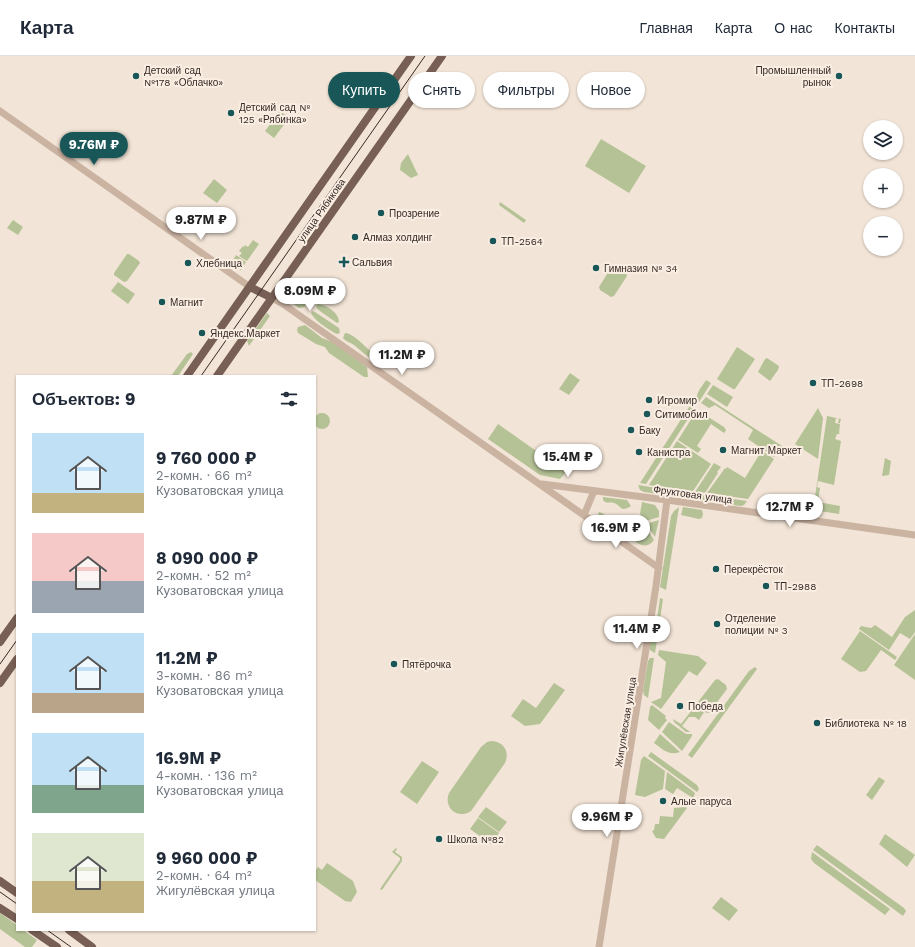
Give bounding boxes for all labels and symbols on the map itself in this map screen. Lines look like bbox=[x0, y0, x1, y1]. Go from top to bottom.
place label: Детский сад №178 «Облачко» bbox=[144, 65, 223, 88]
place label: Промышленный рынок bbox=[755, 65, 832, 88]
marker: Детский сад №178 «Облачко» bbox=[131, 71, 141, 81]
marker: Промышленный рынок bbox=[834, 71, 844, 81]
place label: Детский сад № 125 «Рябинка» bbox=[239, 102, 310, 125]
marker: Детский сад № 125 «Рябинка» bbox=[226, 108, 236, 118]
pin: 9.76M ₽ bbox=[57, 132, 131, 166]
street label: улица Рябикова bbox=[295, 176, 348, 244]
pin: 9.87M ₽ bbox=[164, 207, 238, 241]
marker: Прозрение bbox=[376, 208, 386, 218]
place label: Прозрение bbox=[389, 208, 440, 219]
marker: Алмаз холдинг bbox=[350, 232, 360, 242]
place label: Алмаз холдинг bbox=[363, 232, 433, 243]
marker: ТП-2564 bbox=[488, 236, 498, 246]
place label: ТП-2564 bbox=[501, 236, 543, 247]
marker: Сальвия bbox=[339, 257, 349, 267]
place label: Сальвия bbox=[352, 257, 392, 268]
marker: Хлебница bbox=[183, 258, 193, 268]
place label: Хлебница bbox=[196, 258, 243, 269]
marker: Гимназия № 34 bbox=[591, 263, 601, 273]
place label: Гимназия № 34 bbox=[604, 263, 678, 274]
pin: 8.09M ₽ bbox=[273, 278, 347, 312]
marker: Магнит bbox=[157, 297, 167, 307]
place label: Магнит bbox=[170, 297, 204, 308]
marker: Яндекс.Маркет bbox=[197, 328, 207, 338]
place label: Яндекс.Маркет bbox=[210, 328, 281, 339]
pin: 11.2M ₽ bbox=[365, 342, 439, 376]
marker: ТП-2698 bbox=[808, 378, 818, 388]
place label: ТП-2698 bbox=[821, 378, 863, 389]
marker: Игромир bbox=[644, 395, 654, 405]
place label: Игромир bbox=[657, 395, 697, 406]
marker: Ситимобил bbox=[642, 409, 652, 419]
place label: Ситимобил bbox=[655, 409, 708, 420]
marker: Баку bbox=[626, 425, 636, 435]
place label: Баку bbox=[639, 425, 661, 436]
pin: 15.4M ₽ bbox=[531, 444, 605, 478]
marker: Магнит Маркет bbox=[718, 445, 728, 455]
place label: Магнит Маркет bbox=[731, 445, 802, 456]
marker: Канистра bbox=[634, 447, 644, 457]
place label: Канистра bbox=[647, 447, 691, 458]
street label: Фруктовая улица bbox=[653, 484, 734, 506]
pin: 12.7M ₽ bbox=[753, 494, 827, 528]
pin: 16.9M ₽ bbox=[579, 515, 653, 549]
marker: Перекрёсток bbox=[711, 564, 721, 574]
place label: Перекрёсток bbox=[724, 564, 783, 575]
marker: ТП-2988 bbox=[761, 581, 771, 591]
place label: ТП-2988 bbox=[774, 581, 816, 592]
place label: Отделение полиции № 3 bbox=[725, 613, 788, 636]
pin: 11.4M ₽ bbox=[600, 616, 674, 650]
marker: Отделение полиции № 3 bbox=[712, 619, 722, 629]
marker: Пятёрочка bbox=[389, 659, 399, 669]
place label: Пятёрочка bbox=[402, 659, 451, 670]
street label: Жигулёвская улица bbox=[613, 676, 638, 768]
marker: Победа bbox=[675, 701, 685, 711]
place label: Победа bbox=[688, 701, 724, 712]
marker: Библиотека № 18 bbox=[812, 718, 822, 728]
place label: Библиотека № 18 bbox=[825, 718, 907, 729]
marker: Алые паруса bbox=[658, 796, 668, 806]
place label: Алые паруса bbox=[671, 796, 732, 807]
pin: 9.96M ₽ bbox=[570, 804, 644, 838]
marker: Школа №82 bbox=[434, 834, 444, 844]
place label: Школа №82 bbox=[447, 834, 504, 845]

